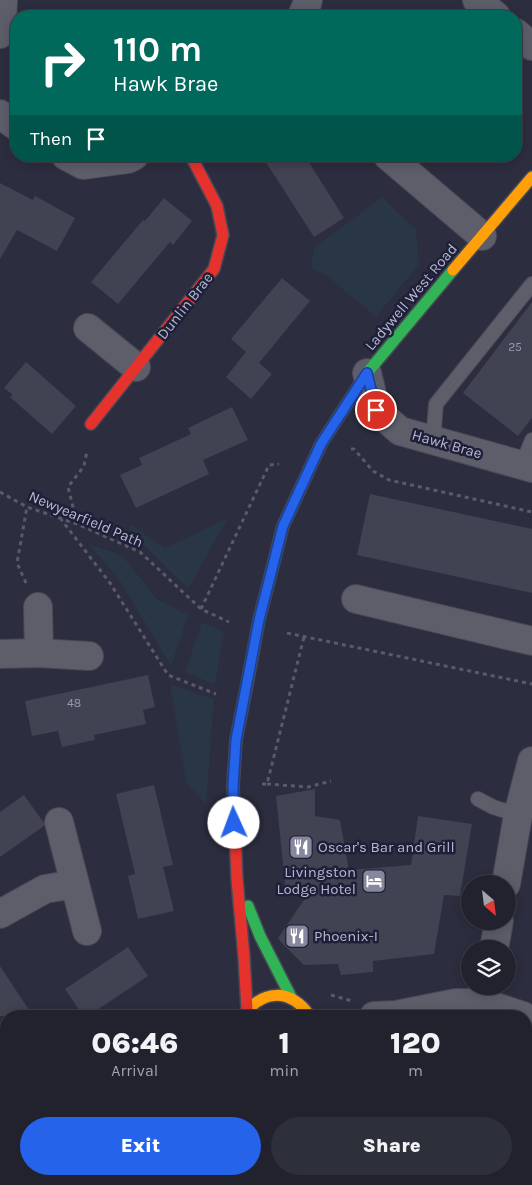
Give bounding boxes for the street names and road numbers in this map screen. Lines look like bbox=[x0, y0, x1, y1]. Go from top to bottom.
street label: Ladywell West Road bbox=[361, 240, 461, 354]
street label: Dunlin Brae bbox=[153, 269, 217, 343]
street label: Hawk Brae bbox=[410, 425, 484, 463]
street label: Newyearfield Path bbox=[26, 487, 146, 551]

